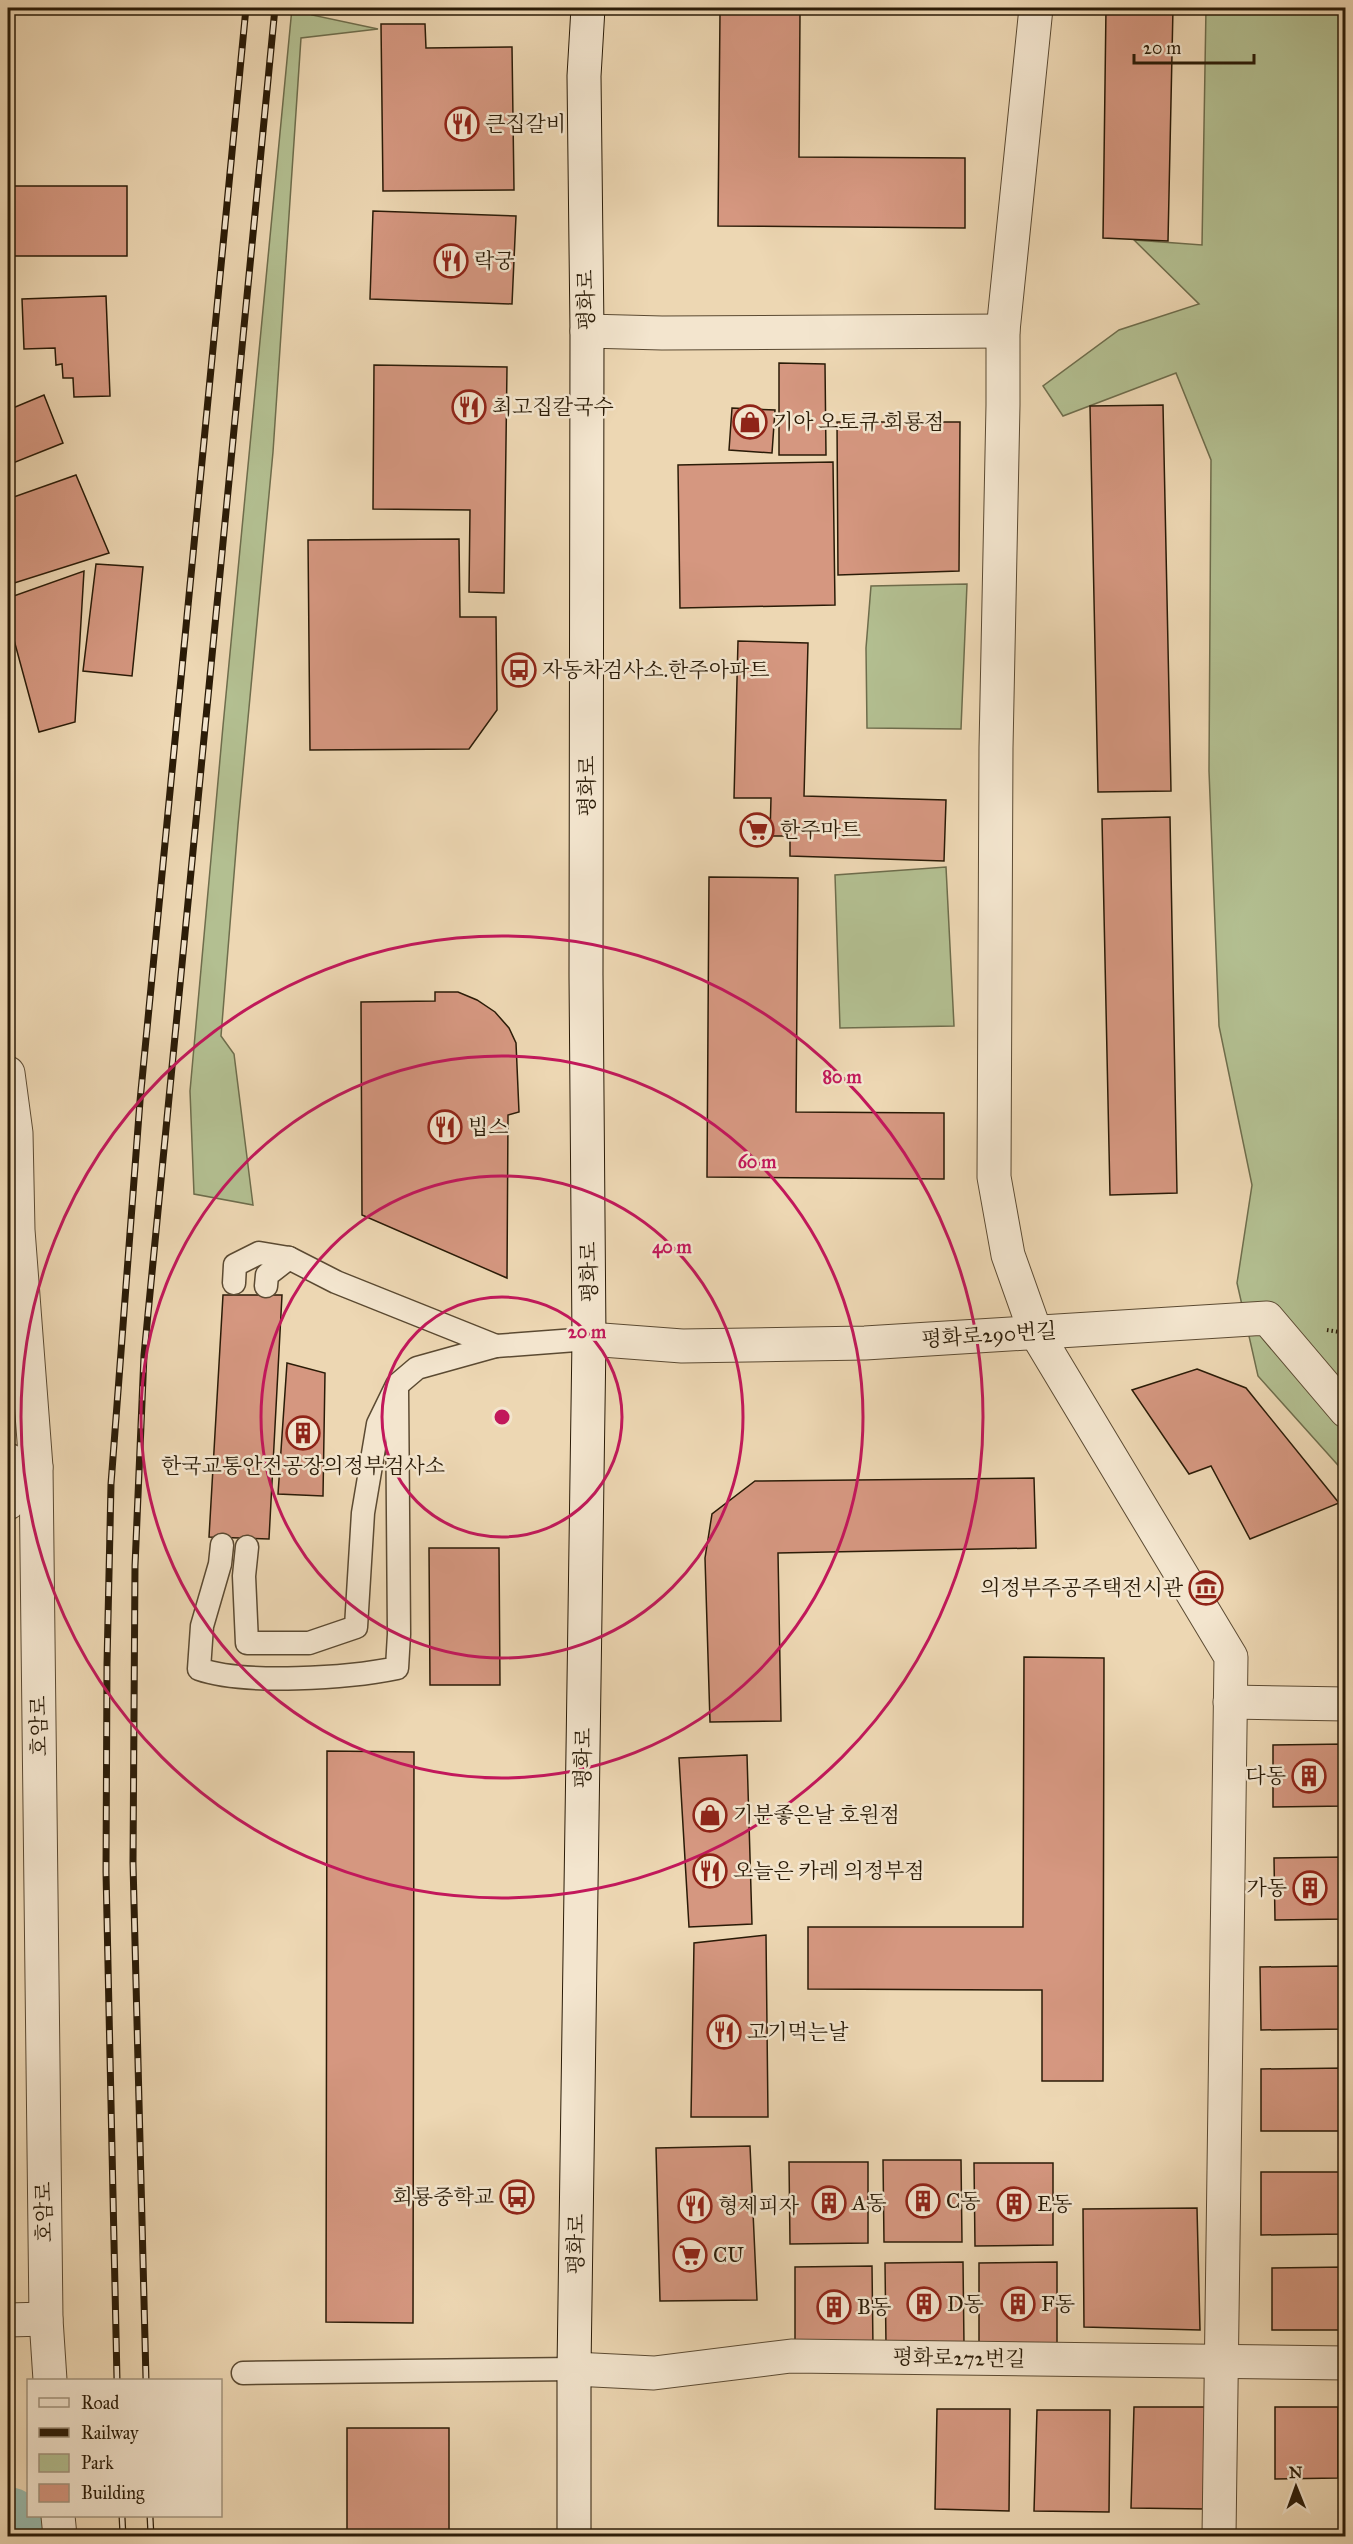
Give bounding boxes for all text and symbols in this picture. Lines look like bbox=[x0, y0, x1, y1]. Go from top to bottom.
scale bar bbox=[1134, 27, 1254, 65]
text: 20 m bbox=[1143, 37, 1181, 59]
restaurant icon: 큰집갈비 bbox=[444, 106, 480, 142]
place label: 큰집갈비 bbox=[485, 111, 566, 137]
restaurant icon: 락궁 bbox=[433, 243, 469, 279]
place label: 락궁 bbox=[474, 248, 515, 274]
street label: 평화로 bbox=[572, 269, 600, 331]
restaurant icon: 최고집칼국수 bbox=[451, 389, 487, 425]
place label: 최고집칼국수 bbox=[492, 394, 614, 420]
shop icon: 기아 오토큐 회룡점 bbox=[732, 404, 768, 440]
place label: 기아 오토큐 회룡점 bbox=[773, 409, 944, 435]
bus stop icon: 자동차검사소.한주아파트 bbox=[501, 652, 537, 688]
place label: 자동차검사소.한주아파트 bbox=[542, 657, 770, 683]
street label: 평화로 bbox=[574, 756, 600, 816]
supermarket icon: 한주마트 bbox=[739, 812, 775, 848]
place label: 한주마트 bbox=[780, 817, 861, 843]
text: 80 m bbox=[822, 1066, 862, 1088]
restaurant icon: 빕스 bbox=[427, 1109, 463, 1145]
place label: 빕스 bbox=[468, 1114, 509, 1140]
text: 60 m bbox=[738, 1151, 777, 1173]
text: 40 m bbox=[652, 1236, 693, 1259]
street label: 평화로 bbox=[575, 1241, 603, 1303]
street label: 평화로290번길 bbox=[921, 1317, 1057, 1353]
text: 20 m bbox=[568, 1321, 607, 1343]
centre of rings bbox=[492, 1407, 512, 1427]
building icon: 한국교통안전공장의정부검사소 bbox=[285, 1415, 321, 1451]
place label: 한국교통안전공장의정부검사소 bbox=[161, 1453, 445, 1479]
museum icon: 의정부주공주택전시관 bbox=[1188, 1570, 1224, 1606]
place label: 의정부주공주택전시관 bbox=[980, 1575, 1184, 1601]
street label: 호암로 bbox=[25, 1695, 53, 1757]
street label: 평화로 bbox=[569, 1727, 597, 1789]
building icon: 다동 bbox=[1291, 1758, 1327, 1794]
place label: 다동 bbox=[1245, 1763, 1286, 1789]
shop icon: 기분좋은날 호원점 bbox=[692, 1797, 728, 1833]
place label: 기분좋은날 호원점 bbox=[733, 1802, 900, 1828]
restaurant icon: 오늘은 카레 의정부점 bbox=[692, 1853, 728, 1889]
place label: 오늘은 카레 의정부점 bbox=[733, 1858, 925, 1884]
building icon: 가동 bbox=[1292, 1870, 1328, 1906]
place label: 가동 bbox=[1246, 1875, 1287, 1901]
restaurant icon: 고기먹는날 bbox=[706, 2014, 742, 2050]
place label: 고기먹는날 bbox=[747, 2019, 849, 2045]
bus stop icon: 회룡중학교 bbox=[499, 2179, 535, 2215]
street label: 호암로 bbox=[30, 2181, 58, 2243]
building icon: C동 bbox=[905, 2183, 941, 2219]
place label: 회룡중학교 bbox=[393, 2184, 494, 2210]
building icon: A동 bbox=[811, 2185, 847, 2221]
building icon: E동 bbox=[996, 2186, 1032, 2222]
restaurant icon: 형제피자 bbox=[677, 2188, 713, 2224]
place label: C동 bbox=[946, 2188, 981, 2214]
place label: A동 bbox=[851, 2190, 886, 2216]
place label: E동 bbox=[1037, 2191, 1072, 2217]
place label: 형제피자 bbox=[718, 2193, 800, 2219]
street label: 평화로 bbox=[562, 2213, 590, 2275]
supermarket icon: CU bbox=[672, 2237, 708, 2273]
place label: CU bbox=[713, 2242, 744, 2268]
building icon: D동 bbox=[906, 2286, 942, 2322]
building icon: F동 bbox=[1000, 2286, 1036, 2322]
building icon: B동 bbox=[816, 2289, 852, 2325]
place label: D동 bbox=[947, 2291, 984, 2317]
place label: F동 bbox=[1041, 2291, 1075, 2317]
place label: B동 bbox=[857, 2294, 891, 2320]
street label: 평화로272번길 bbox=[892, 2344, 1026, 2372]
legend bbox=[27, 2379, 222, 2517]
text: Road bbox=[81, 2392, 119, 2414]
text: Railway bbox=[81, 2422, 139, 2444]
text: Park bbox=[81, 2452, 114, 2474]
north arrow bbox=[1266, 2457, 1326, 2517]
text: N bbox=[1289, 2463, 1303, 2482]
text: Building bbox=[81, 2482, 145, 2505]

